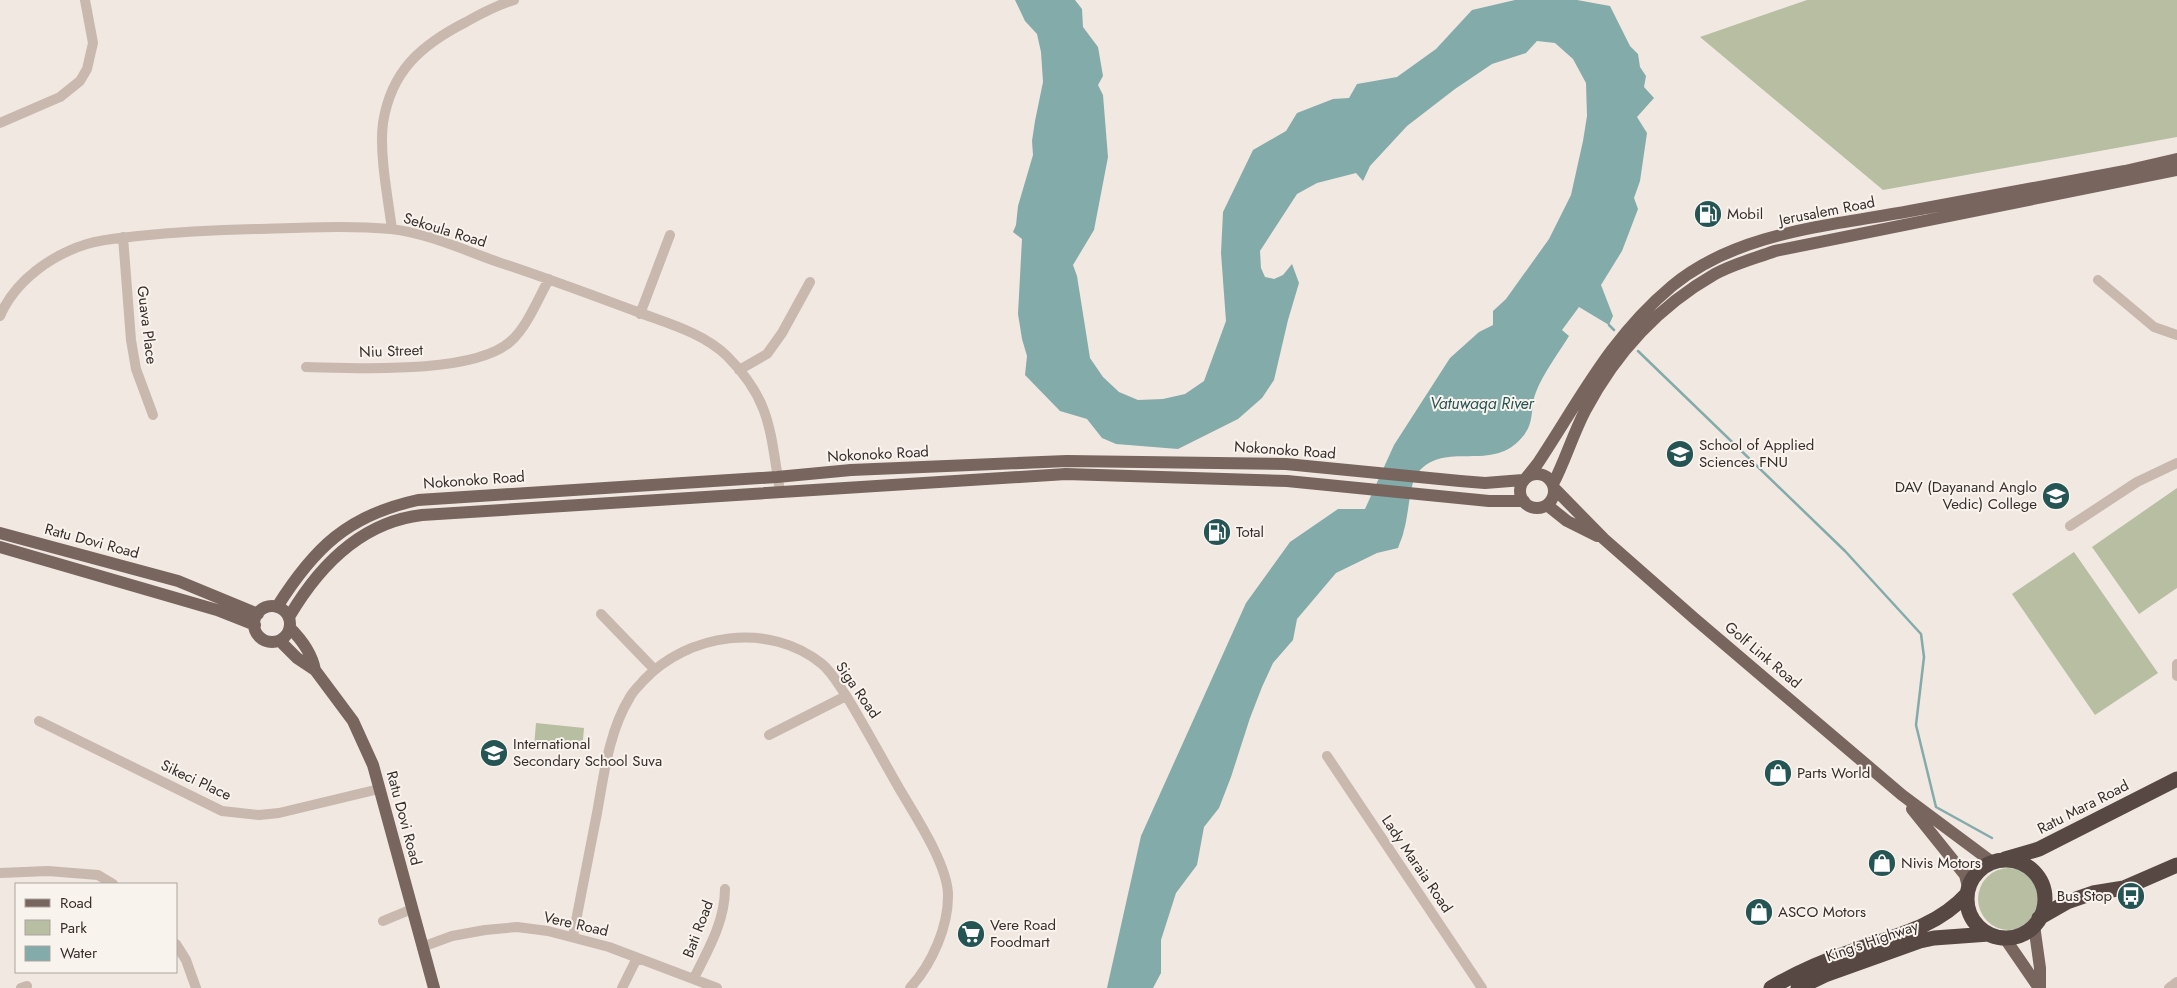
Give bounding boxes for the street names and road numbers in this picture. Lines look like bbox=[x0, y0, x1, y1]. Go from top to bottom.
street label: Jerusalem Road bbox=[1775, 191, 1877, 231]
street label: Sekoula Road bbox=[401, 207, 489, 253]
street label: Guava Place bbox=[131, 285, 163, 366]
street label: Niu Street bbox=[359, 339, 424, 363]
street label: Nokonoko Road bbox=[1233, 435, 1337, 465]
street label: Nokonoko Road bbox=[827, 440, 929, 468]
street label: Nokonoko Road bbox=[422, 465, 526, 495]
street label: Ratu Dovi Road bbox=[42, 518, 142, 564]
street label: Golf Link Road bbox=[1720, 616, 1806, 694]
street label: Siga Road bbox=[830, 657, 886, 723]
street label: Sikeci Place bbox=[157, 754, 235, 806]
street label: Ratu Dovi Road bbox=[381, 768, 427, 868]
street label: Ratu Mara Road bbox=[2033, 774, 2133, 840]
street label: Lady Maraia Road bbox=[1376, 811, 1458, 917]
street label: Bati Road bbox=[677, 897, 719, 961]
street label: Vere Road bbox=[541, 906, 611, 942]
street label: King's Highway bbox=[1823, 915, 1922, 967]

